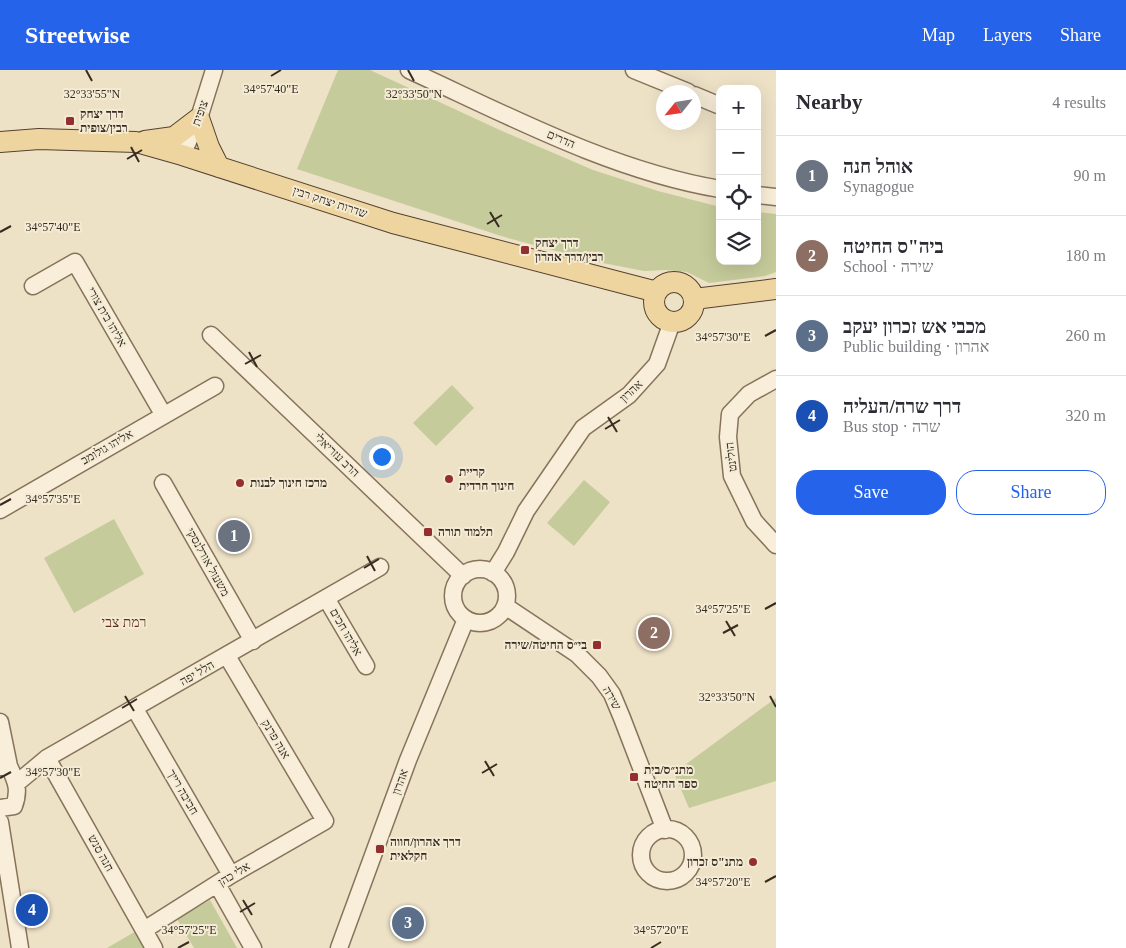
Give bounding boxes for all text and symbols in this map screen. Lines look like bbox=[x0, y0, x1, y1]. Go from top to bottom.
text: Streetwise bbox=[25, 22, 130, 48]
text: Map bbox=[922, 25, 955, 45]
text: Layers bbox=[983, 25, 1032, 45]
text: Share bbox=[1060, 25, 1101, 45]
text: 34°57'40"E bbox=[243, 82, 299, 96]
north arrow bbox=[656, 85, 701, 130]
map controls bbox=[716, 85, 761, 265]
button: + bbox=[716, 85, 761, 130]
text: 32°33'55"N bbox=[64, 87, 121, 101]
text: 32°33'50"N bbox=[386, 87, 443, 101]
text: Nearby bbox=[796, 90, 863, 114]
text: 4 results bbox=[1052, 94, 1106, 111]
street label: צופית bbox=[189, 98, 211, 128]
place label: דרך יצחק רבין/צופית bbox=[80, 107, 128, 135]
marker: דרך יצחק רבין/צופית bbox=[64, 115, 76, 127]
street label: הדרים bbox=[545, 127, 577, 151]
button: − bbox=[716, 130, 761, 175]
text: אוהל חנה bbox=[843, 156, 913, 177]
text: 1 bbox=[808, 167, 816, 184]
text: 90 m bbox=[1074, 167, 1106, 184]
button: locate bbox=[716, 175, 761, 220]
text: Synagogue bbox=[843, 178, 914, 195]
street label: שדרות יצחק רבין bbox=[291, 183, 369, 221]
text: 34°57'40"E bbox=[25, 220, 81, 234]
button: layers bbox=[716, 220, 761, 265]
place label: דרך יצחק רבין/דרך אהרון bbox=[535, 236, 603, 264]
text: ביה"ס החיטה bbox=[843, 236, 944, 257]
marker: דרך יצחק רבין/דרך אהרון bbox=[519, 244, 531, 256]
text: 2 bbox=[808, 247, 816, 264]
text: 180 m bbox=[1066, 247, 1106, 264]
text: School · שירה bbox=[843, 258, 933, 275]
street label: אליהו בית צורי bbox=[84, 285, 130, 349]
text: מכבי אש זכרון יעקב bbox=[843, 316, 986, 337]
text: 3 bbox=[808, 327, 816, 344]
text: 260 m bbox=[1066, 327, 1106, 344]
text: 34°57'30"E bbox=[695, 330, 751, 344]
text: Public building · אהרון bbox=[843, 338, 989, 355]
street label: אהרון bbox=[617, 377, 645, 405]
text: דרך שרה/העליה bbox=[843, 396, 961, 417]
text: 4 bbox=[808, 407, 816, 424]
text: 320 m bbox=[1066, 407, 1106, 424]
text: Bus stop · שרה bbox=[843, 418, 940, 435]
street label: אליהו גולומב bbox=[79, 427, 135, 467]
street label: הרב עזריאלי bbox=[312, 430, 362, 480]
street label: הולינט bbox=[722, 441, 740, 473]
your location bbox=[369, 444, 395, 470]
place label: קריית חינוך חרדית bbox=[459, 465, 514, 493]
button: Save bbox=[796, 470, 946, 515]
button: Share bbox=[956, 470, 1106, 515]
marker: קריית חינוך חרדית bbox=[443, 473, 455, 485]
place label: מרכז חינוך לבנות bbox=[250, 476, 327, 490]
marker: מרכז חינוך לבנות bbox=[234, 477, 246, 489]
text: 34°57'35"E bbox=[25, 492, 81, 506]
pin: 1 bbox=[218, 517, 250, 555]
street label: משעול אורלנסקי bbox=[183, 525, 233, 599]
place label: תלמוד תורה bbox=[438, 525, 493, 539]
marker: תלמוד תורה bbox=[422, 526, 434, 538]
text: 34°57'25"E bbox=[695, 602, 751, 616]
street label: אליהו חכים bbox=[327, 606, 365, 658]
pin: 2 bbox=[638, 614, 670, 652]
district label: רמת צבי bbox=[102, 615, 146, 630]
place label: בי״ס החיטה/שירה bbox=[505, 638, 587, 652]
marker: בי״ס החיטה/שירה bbox=[591, 639, 603, 651]
street label: הלל יפה bbox=[177, 658, 217, 688]
street label: שירה bbox=[600, 684, 624, 713]
text: 32°33'50"N bbox=[699, 690, 756, 704]
street label: אנה פרנק bbox=[259, 717, 293, 761]
place label: מתנ״ס/בית ספר החיטה bbox=[644, 763, 698, 791]
text: 34°57'30"E bbox=[25, 765, 81, 779]
street label: חביבה רייך bbox=[164, 767, 202, 817]
street label: אהרון bbox=[389, 767, 411, 797]
marker: מתנ״ס/בית ספר החיטה bbox=[628, 771, 640, 783]
street label: חנה סנש bbox=[85, 832, 117, 874]
place label: דרך אהרון/חווה חקלאית bbox=[390, 835, 461, 863]
marker: דרך אהרון/חווה חקלאית bbox=[374, 843, 386, 855]
place label: מתנ"ס זכרון bbox=[687, 855, 743, 869]
marker: מתנ"ס זכרון bbox=[747, 856, 759, 868]
street label: אלי כהן bbox=[215, 859, 253, 889]
text: 34°57'20"E bbox=[695, 875, 751, 889]
pin: 4 bbox=[16, 891, 48, 929]
pin: 3 bbox=[392, 904, 424, 942]
text: 34°57'25"E bbox=[161, 923, 217, 937]
text: 34°57'20"E bbox=[633, 923, 689, 937]

